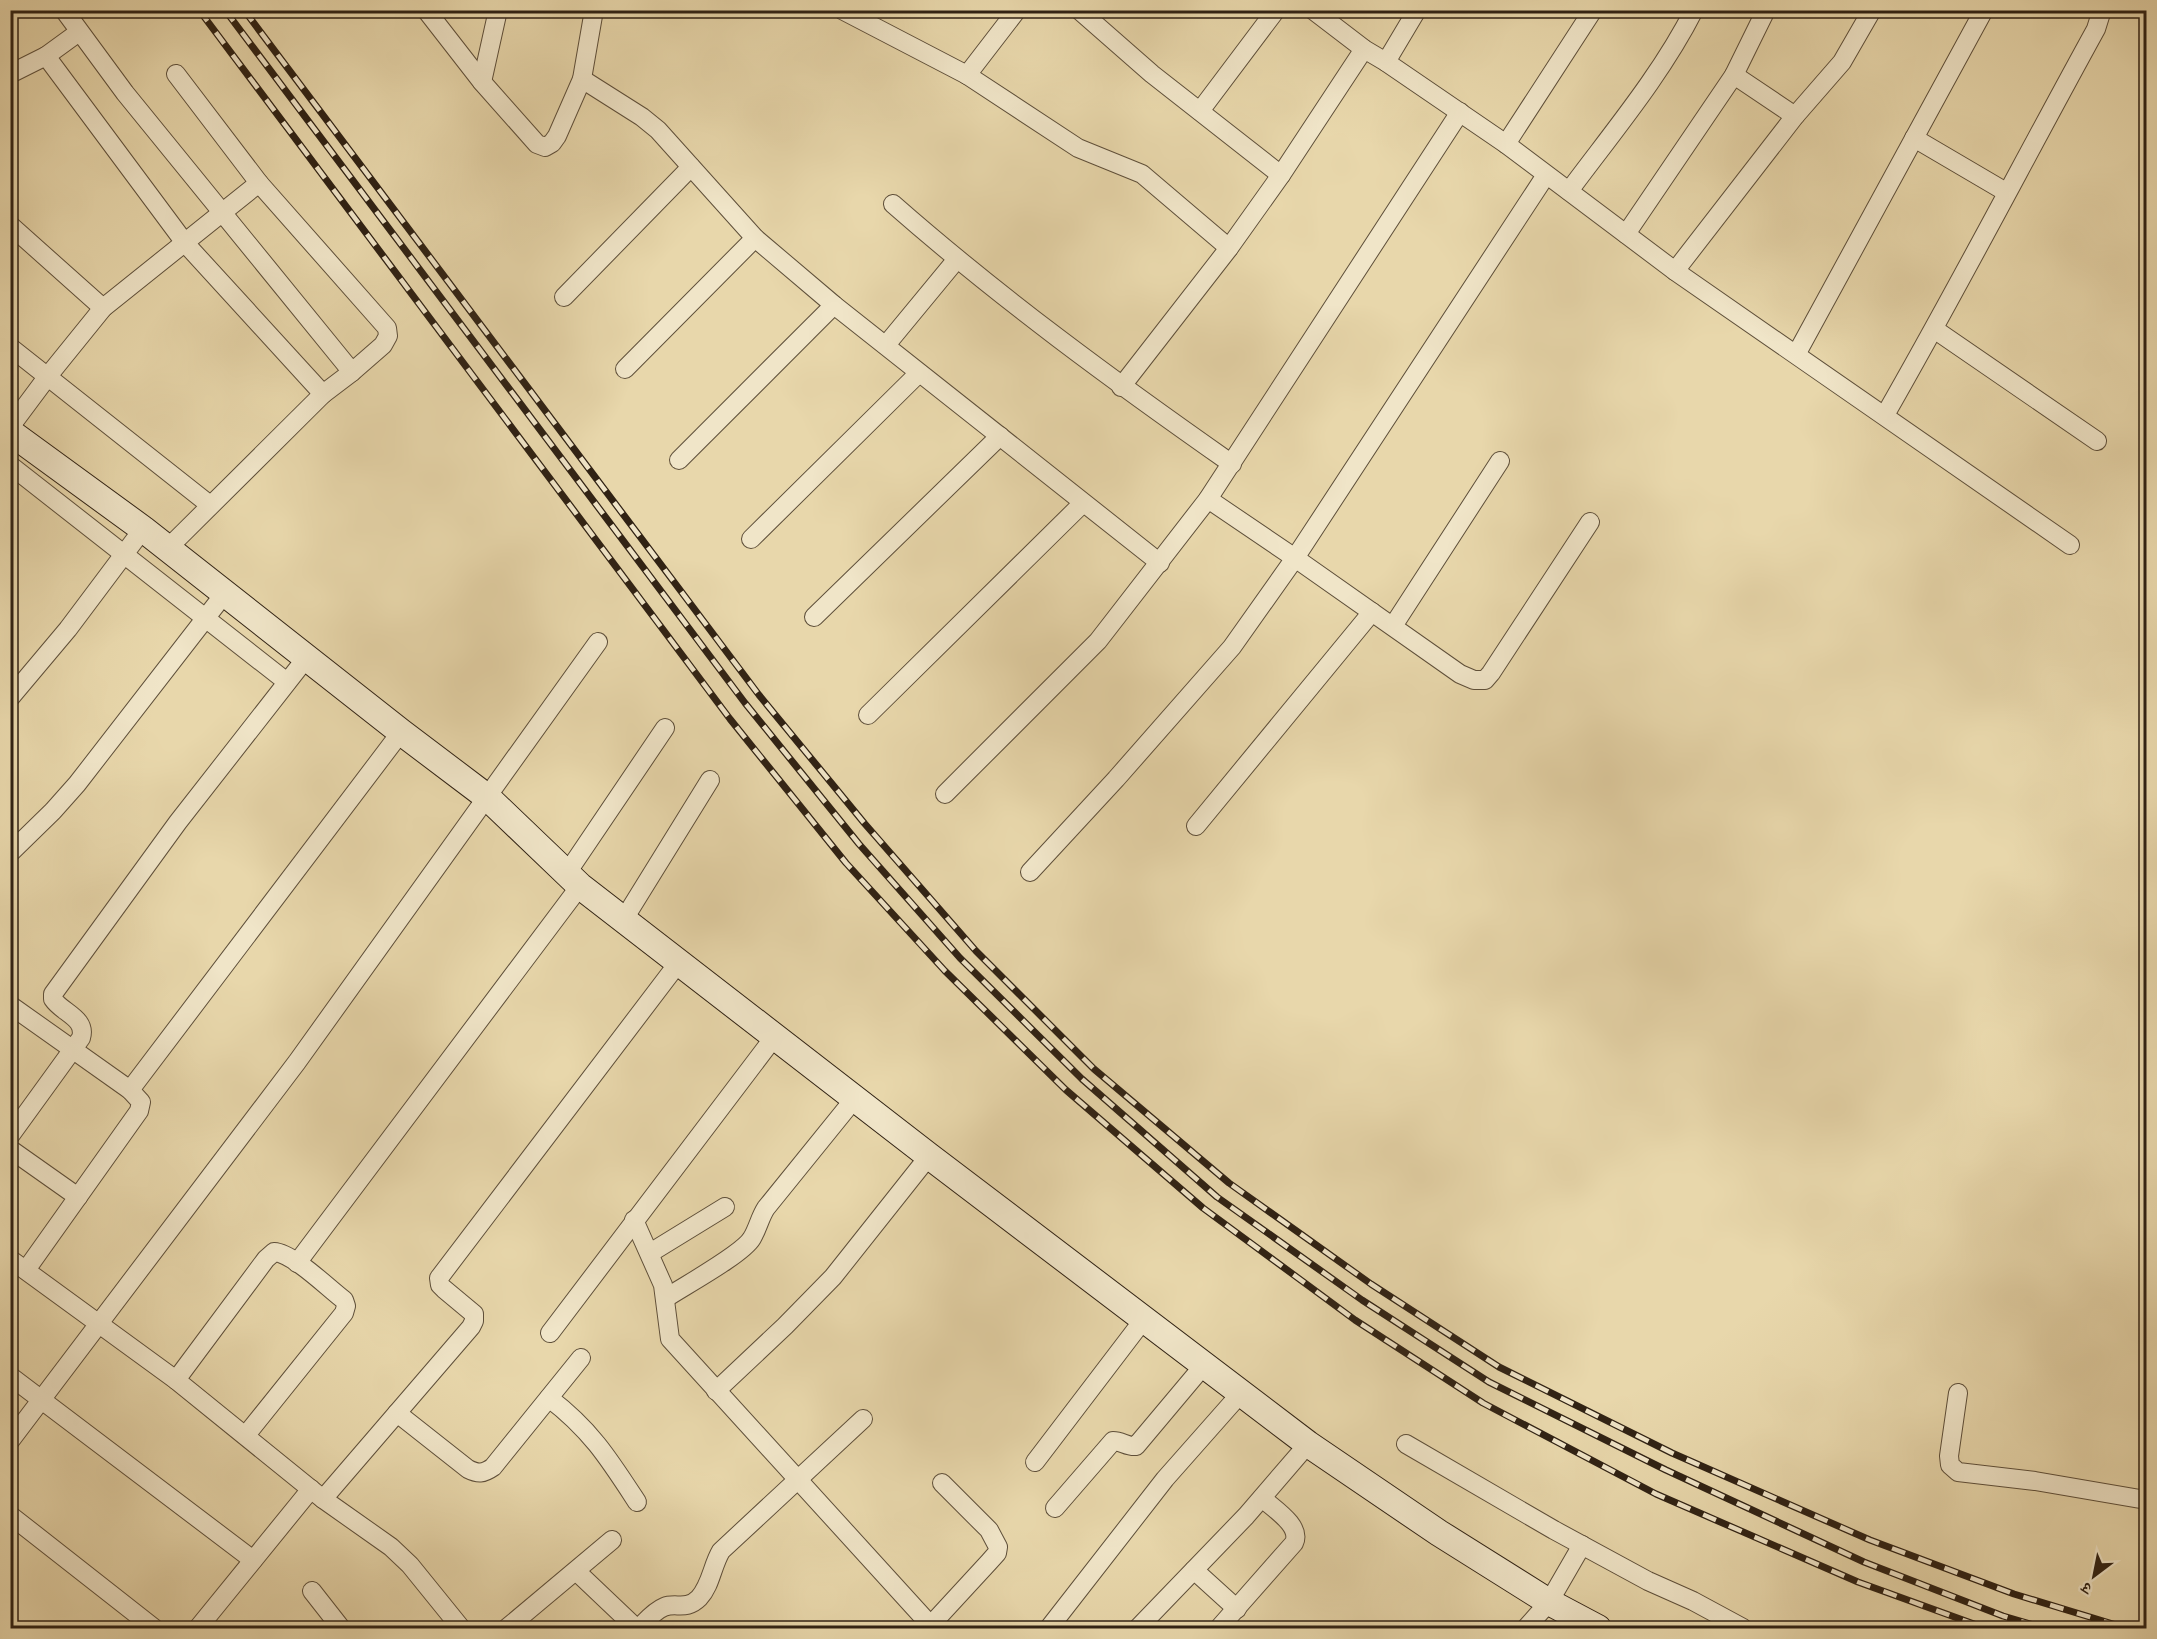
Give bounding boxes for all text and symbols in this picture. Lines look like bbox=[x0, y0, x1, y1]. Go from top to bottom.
north arrow bbox=[2064, 1546, 2124, 1606]
text: उ bbox=[2078, 1577, 2096, 1597]

